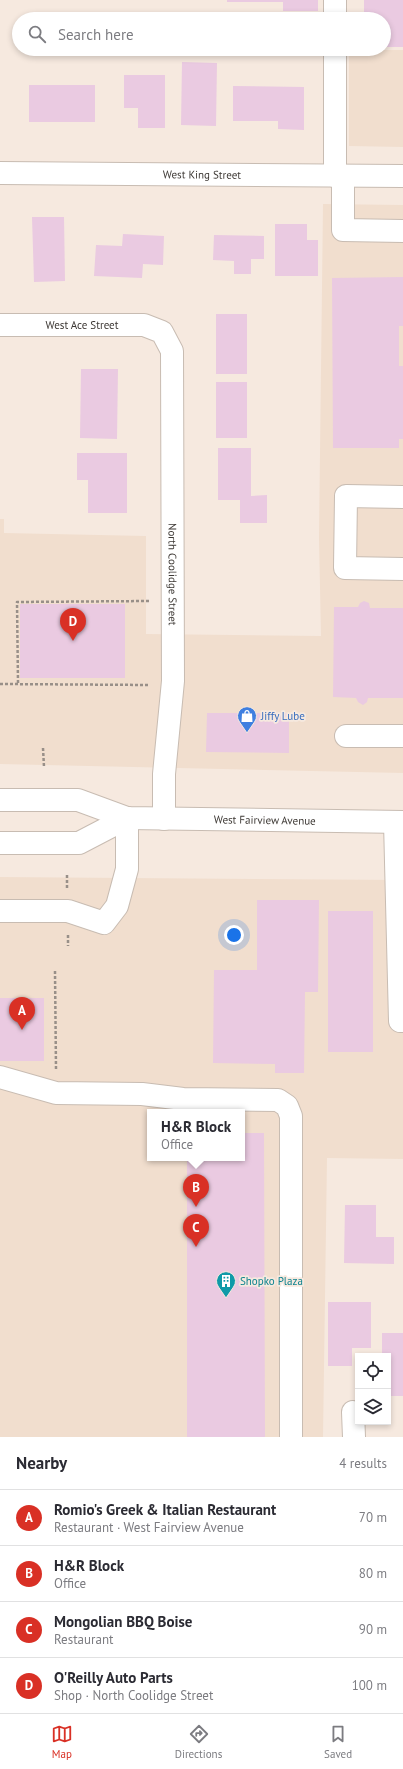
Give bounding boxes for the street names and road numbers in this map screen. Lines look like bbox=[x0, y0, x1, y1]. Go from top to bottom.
street label: West King Street bbox=[163, 167, 241, 182]
street label: West Ace Street bbox=[46, 318, 119, 332]
street label: North Coolidge Street bbox=[166, 523, 180, 626]
street label: West Fairview Avenue bbox=[214, 812, 316, 828]

